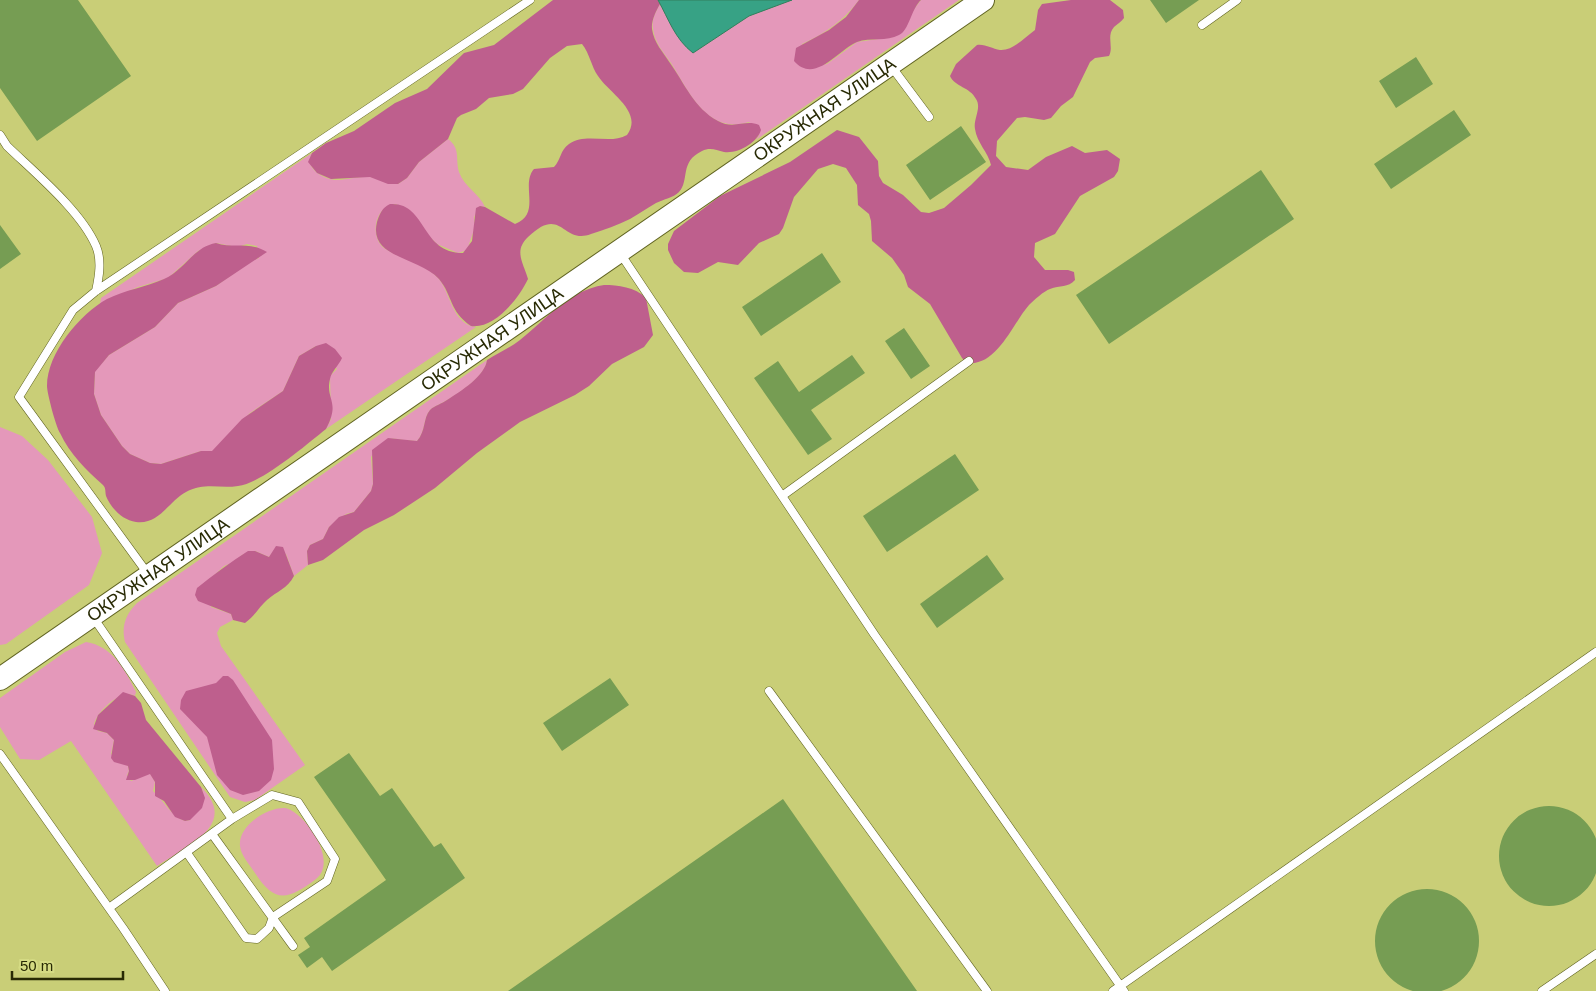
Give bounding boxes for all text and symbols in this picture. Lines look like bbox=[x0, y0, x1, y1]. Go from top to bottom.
street label: ОКРУЖНАЯ УЛИЦА bbox=[750, 54, 899, 166]
street label: ОКРУЖНАЯ УЛИЦА bbox=[417, 283, 567, 395]
street label: ОКРУЖНАЯ УЛИЦА bbox=[83, 514, 233, 626]
scale bar bbox=[12, 948, 124, 980]
text: 50 m bbox=[20, 957, 53, 974]

